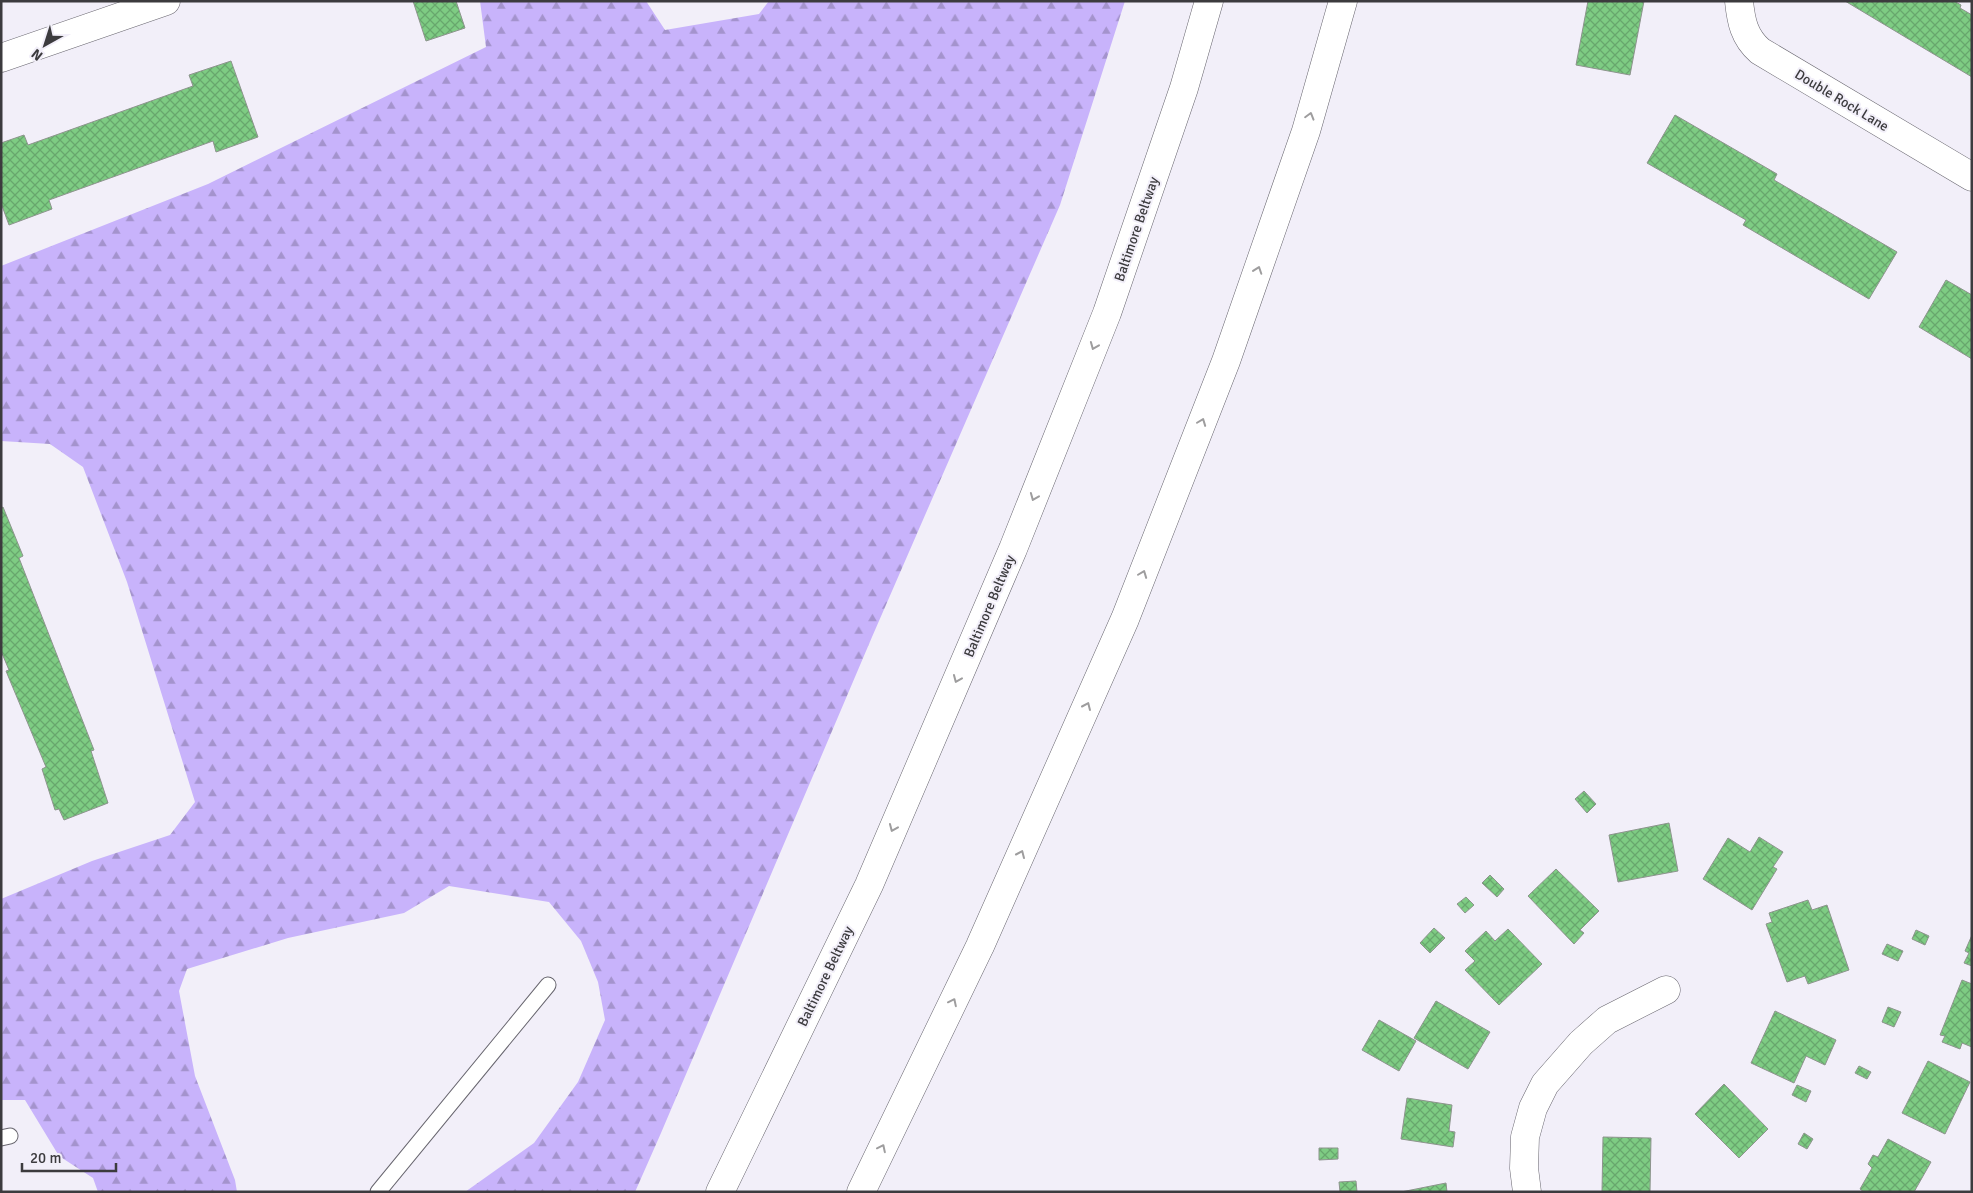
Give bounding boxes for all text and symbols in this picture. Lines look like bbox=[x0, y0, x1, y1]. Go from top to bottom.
north arrow bbox=[20, 20, 70, 70]
text: N bbox=[28, 45, 46, 64]
street label: Double Rock Lane bbox=[1792, 66, 1892, 135]
one-way arrow bbox=[1305, 112, 1315, 121]
street label: Baltimore Beltway bbox=[1111, 174, 1162, 284]
one-way arrow bbox=[1252, 266, 1262, 274]
one-way arrow bbox=[1090, 341, 1100, 350]
one-way arrow bbox=[1196, 419, 1206, 427]
one-way arrow bbox=[1030, 492, 1040, 501]
street label: Baltimore Beltway bbox=[960, 552, 1019, 660]
one-way arrow bbox=[1137, 570, 1147, 579]
one-way arrow bbox=[953, 674, 964, 683]
one-way arrow bbox=[1080, 702, 1091, 711]
one-way arrow bbox=[889, 823, 900, 832]
one-way arrow bbox=[1014, 850, 1025, 859]
street label: Baltimore Beltway bbox=[794, 923, 857, 1029]
one-way arrow bbox=[947, 998, 957, 1007]
scale bar bbox=[22, 1140, 116, 1172]
one-way arrow bbox=[876, 1144, 886, 1153]
text: 20 m bbox=[30, 1149, 61, 1167]

